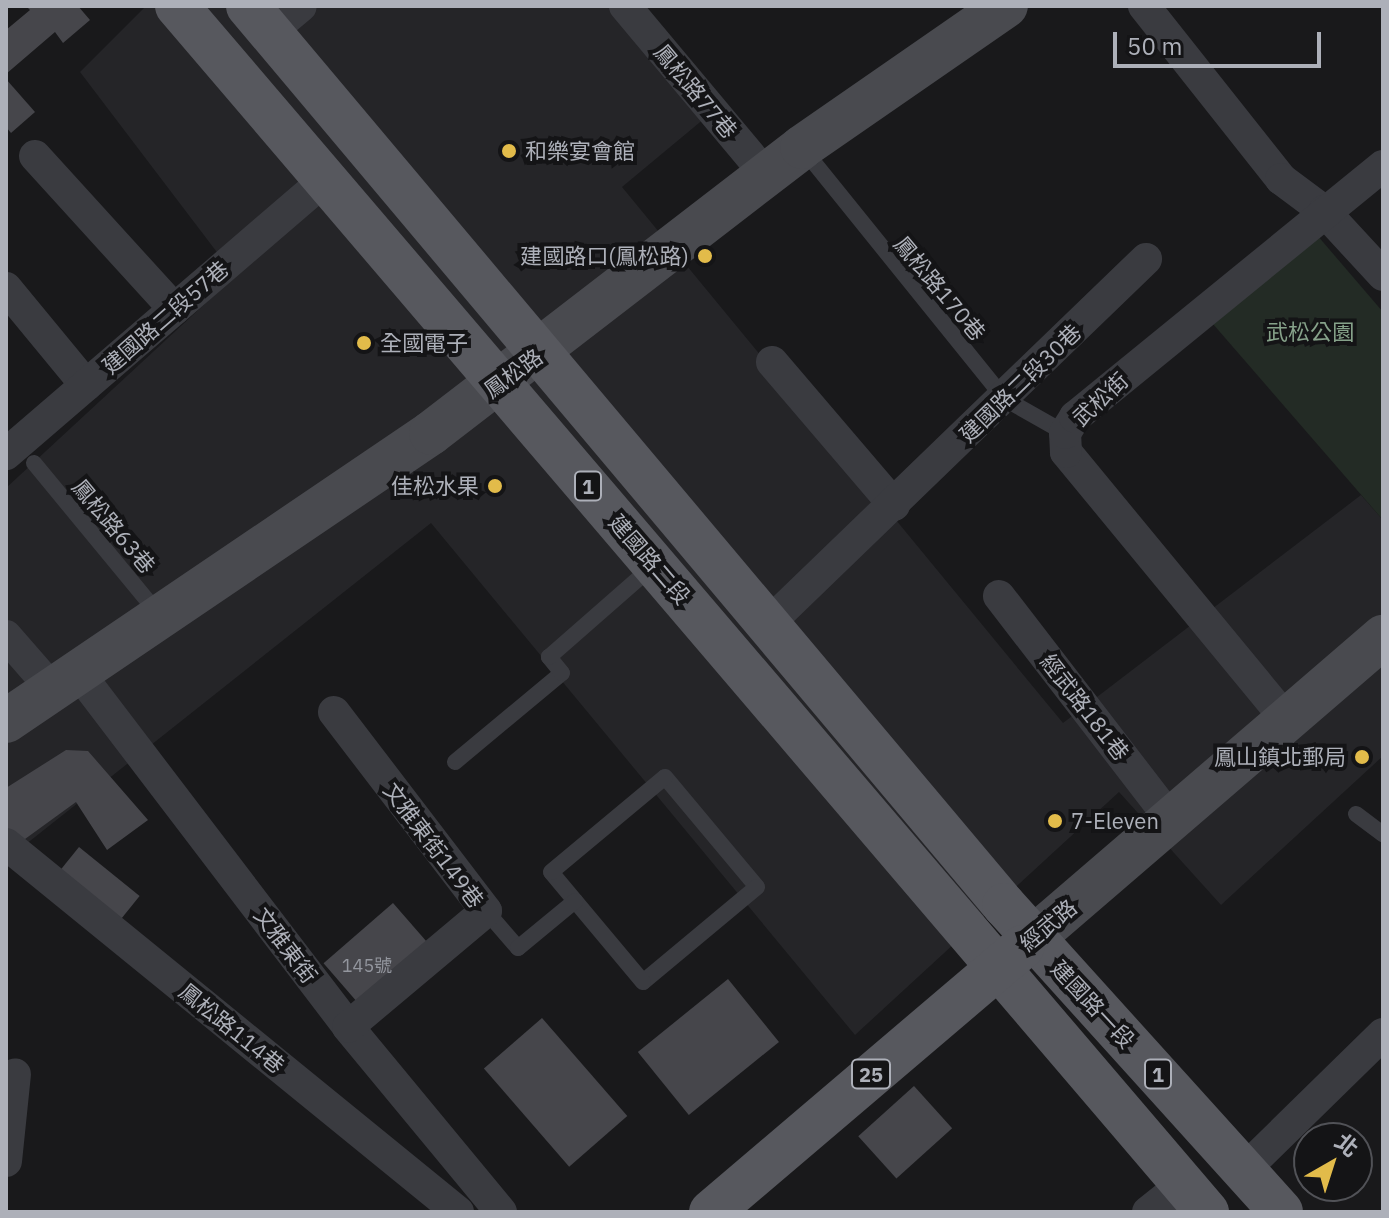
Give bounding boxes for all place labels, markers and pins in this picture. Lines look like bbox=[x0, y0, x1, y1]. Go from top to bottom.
place label: 和樂宴會館 bbox=[525, 138, 635, 164]
marker: 和樂宴會館 bbox=[500, 142, 518, 160]
place label: 建國路口(鳳松路) bbox=[520, 243, 689, 269]
marker: 建國路口(鳳松路) bbox=[696, 247, 714, 265]
place label: 全國電子 bbox=[380, 330, 468, 356]
marker: 全國電子 bbox=[355, 334, 373, 352]
place label: 佳松水果 bbox=[391, 473, 479, 499]
marker: 佳松水果 bbox=[486, 477, 504, 495]
place label: 鳳山鎮北郵局 bbox=[1214, 744, 1346, 770]
marker: 鳳山鎮北郵局 bbox=[1353, 748, 1371, 766]
place label: 7-Eleven bbox=[1071, 808, 1159, 834]
marker: 7-Eleven bbox=[1046, 812, 1064, 830]

